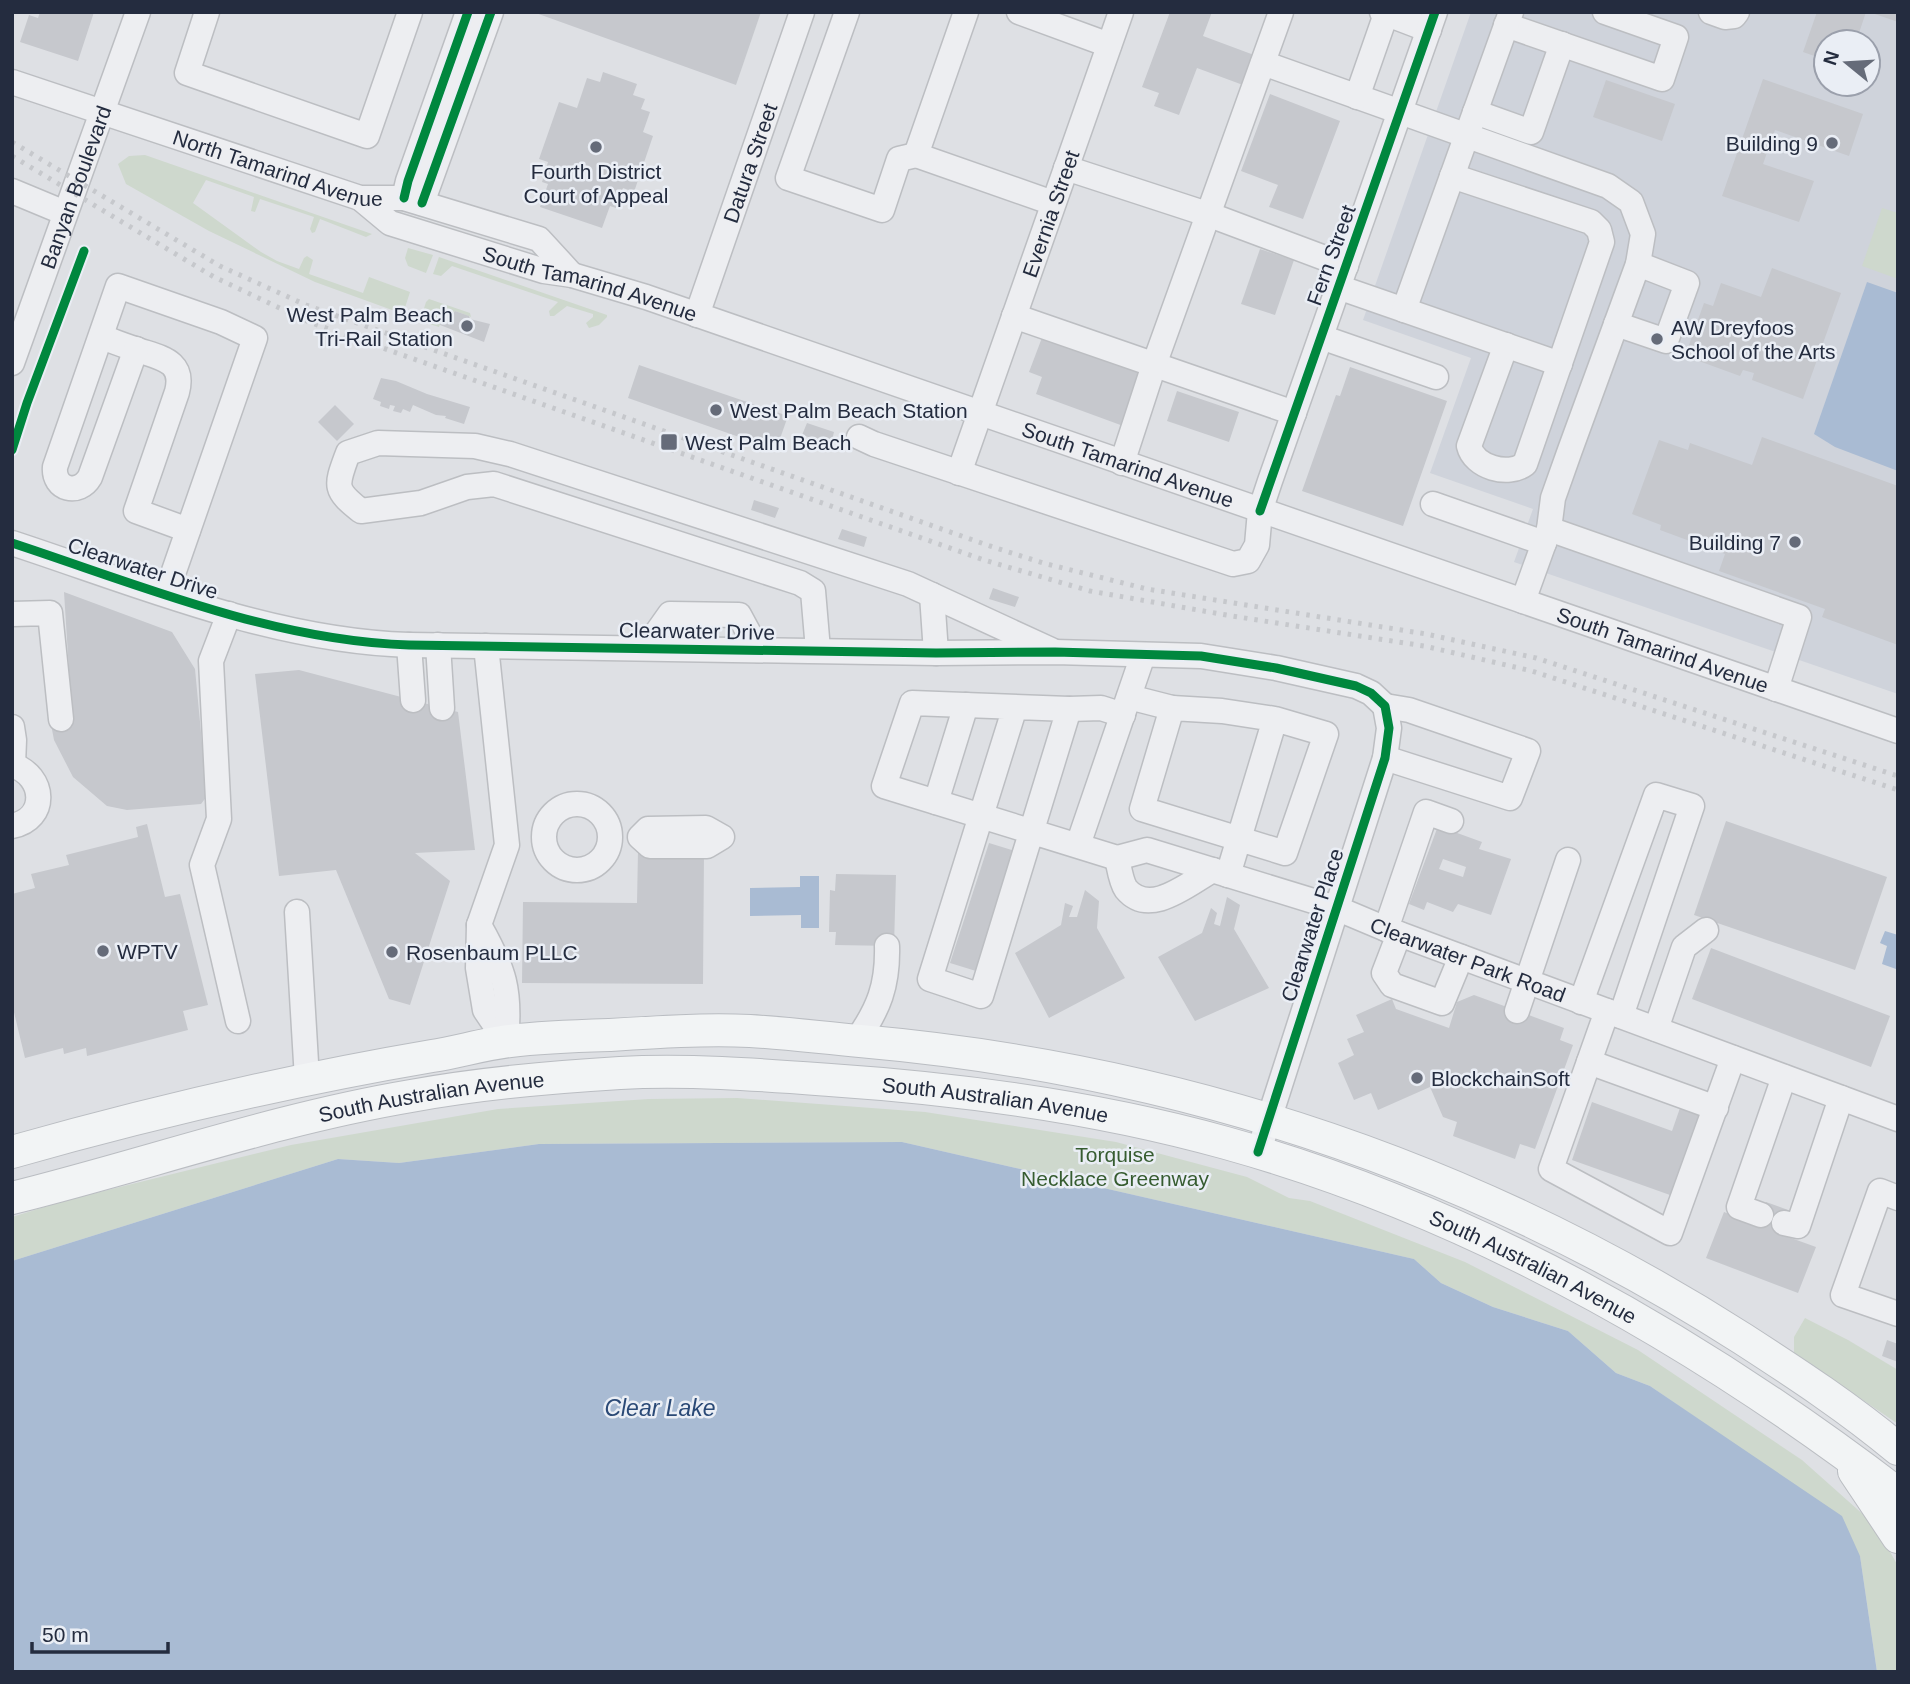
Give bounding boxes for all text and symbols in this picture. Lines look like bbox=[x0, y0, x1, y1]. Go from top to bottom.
north arrow bbox=[1812, 28, 1882, 98]
text: N bbox=[1819, 48, 1843, 68]
street label: Datura Street bbox=[718, 100, 781, 226]
street label: Banyan Boulevard bbox=[35, 102, 115, 272]
street label: North Tamarind Avenue bbox=[170, 125, 383, 210]
place label: Building 9 bbox=[1726, 132, 1818, 155]
marker: Building 9 bbox=[1824, 135, 1840, 151]
marker: Fourth District Court of Appeal bbox=[588, 139, 604, 155]
street label: Evernia Street bbox=[1017, 147, 1083, 280]
place label: Fourth District Court of Appeal bbox=[524, 160, 668, 207]
street label: Fern Street bbox=[1302, 202, 1360, 308]
street label: South Tamarind Avenue bbox=[480, 241, 700, 325]
place label: West Palm Beach Tri-Rail Station bbox=[286, 303, 453, 350]
place label: AW Dreyfoos School of the Arts bbox=[1671, 316, 1836, 363]
marker: West Palm Beach Tri-Rail Station bbox=[459, 318, 475, 334]
marker: AW Dreyfoos School of the Arts bbox=[1649, 331, 1665, 347]
place label: West Palm Beach Station bbox=[730, 399, 968, 422]
marker: West Palm Beach Station bbox=[708, 402, 724, 418]
street label: South Tamarind Avenue bbox=[1019, 417, 1237, 511]
place label: West Palm Beach bbox=[685, 431, 852, 454]
marker: West Palm Beach bbox=[659, 432, 679, 452]
place label: Building 7 bbox=[1689, 531, 1781, 554]
street label: Clearwater Drive bbox=[65, 533, 221, 603]
marker: Building 7 bbox=[1787, 534, 1803, 550]
street label: South Tamarind Avenue bbox=[1554, 602, 1772, 697]
street label: Clearwater Drive bbox=[619, 618, 775, 644]
street label: Clearwater Place bbox=[1276, 845, 1348, 1005]
street label: Clearwater Park Road bbox=[1367, 912, 1569, 1006]
place label: WPTV bbox=[117, 940, 178, 963]
place label: Rosenbaum PLLC bbox=[406, 941, 578, 964]
marker: WPTV bbox=[95, 943, 111, 959]
marker: Rosenbaum PLLC bbox=[384, 944, 400, 960]
street label: South Australian Avenue bbox=[316, 1067, 545, 1126]
place label: BlockchainSoft bbox=[1431, 1067, 1570, 1090]
marker: BlockchainSoft bbox=[1409, 1070, 1425, 1086]
street label: South Australian Avenue bbox=[881, 1073, 1110, 1126]
park label: Torquise Necklace Greenway bbox=[1021, 1143, 1209, 1190]
street label: South Australian Avenue bbox=[1426, 1205, 1641, 1328]
water label: Clear Lake bbox=[604, 1395, 716, 1421]
scale bar bbox=[32, 1610, 168, 1654]
text: 50 m bbox=[42, 1623, 89, 1646]

